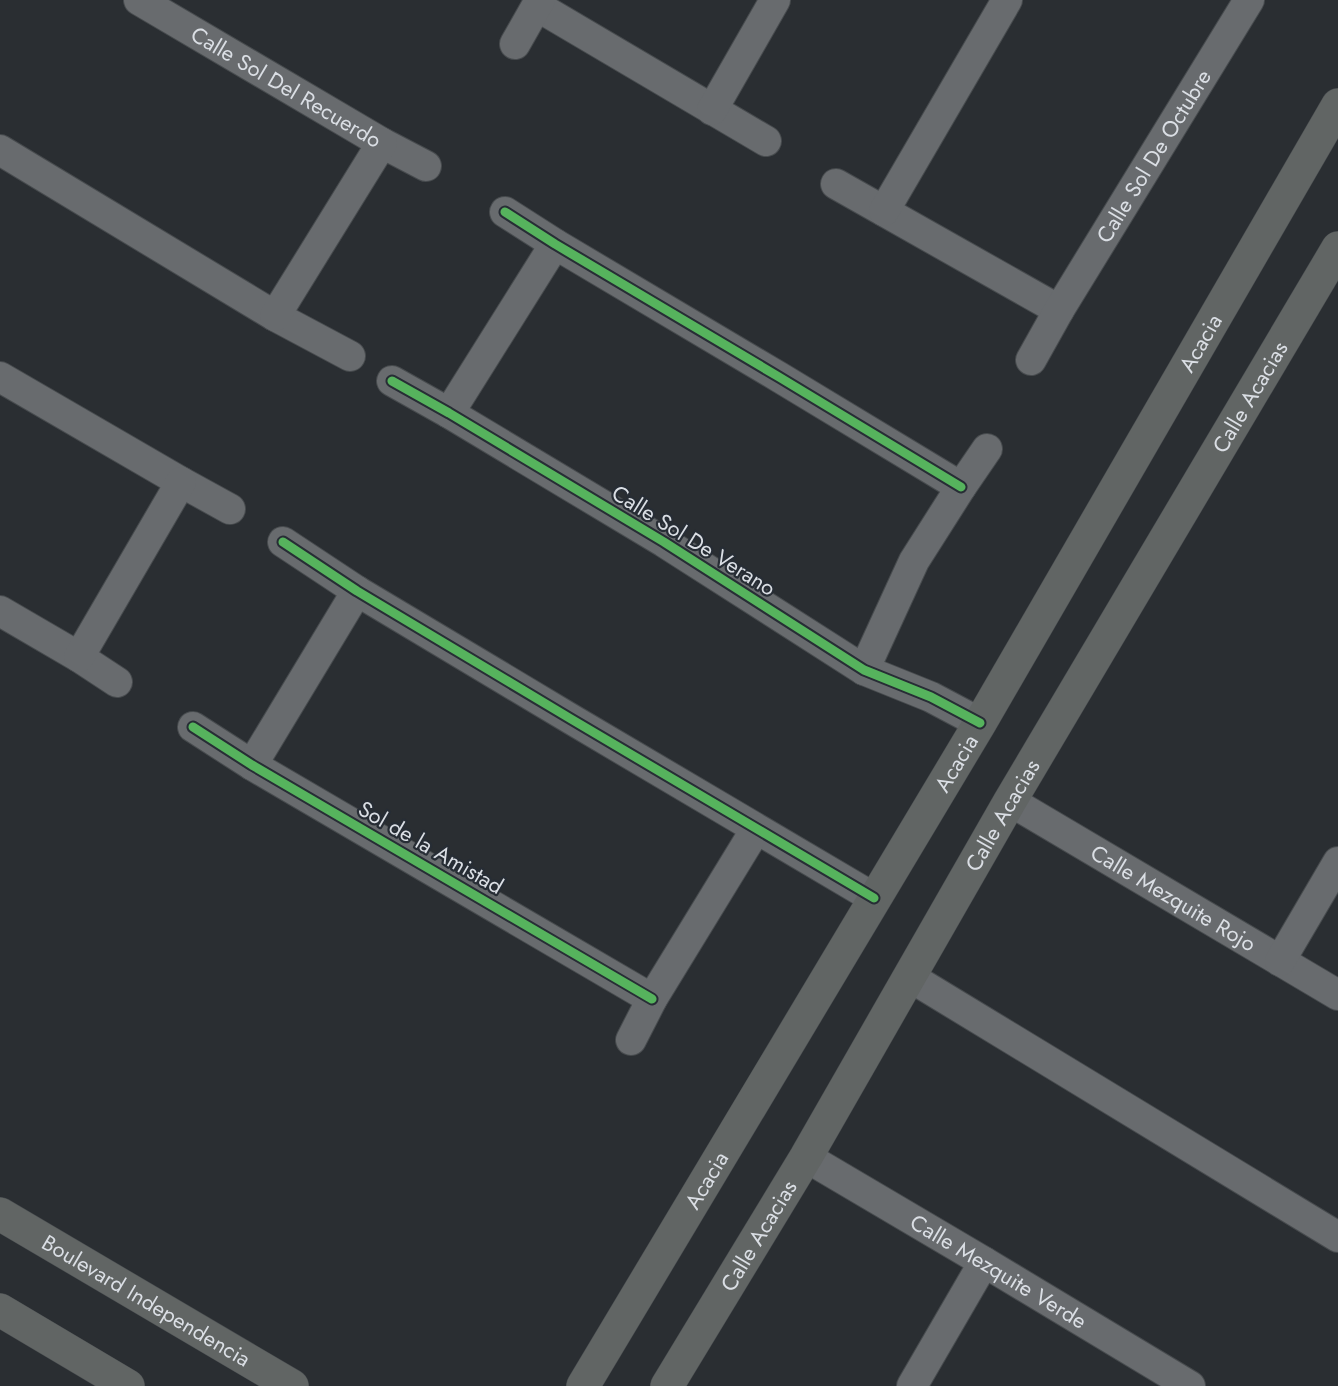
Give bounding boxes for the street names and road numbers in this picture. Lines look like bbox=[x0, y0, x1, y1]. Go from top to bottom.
street label: Calle Sol Del Recuerdo bbox=[185, 18, 388, 155]
street label: Calle Sol De Octubre bbox=[1088, 63, 1219, 249]
street label: Acacia bbox=[1171, 308, 1230, 378]
street label: Calle Acacias bbox=[1204, 335, 1295, 459]
street label: Calle Sol De Verano bbox=[606, 477, 782, 603]
street label: Acacia bbox=[926, 728, 986, 798]
street label: Calle Acacias bbox=[957, 753, 1047, 877]
street label: Sol de la Amistad bbox=[352, 792, 510, 902]
street label: Calle Mezquite Rojo bbox=[1085, 836, 1262, 959]
street label: Acacia bbox=[677, 1145, 736, 1215]
street label: Calle Acacias bbox=[712, 1174, 805, 1297]
street label: Calle Mezquite Verde bbox=[904, 1206, 1093, 1336]
street label: Boulevard Independencia bbox=[36, 1226, 257, 1374]

